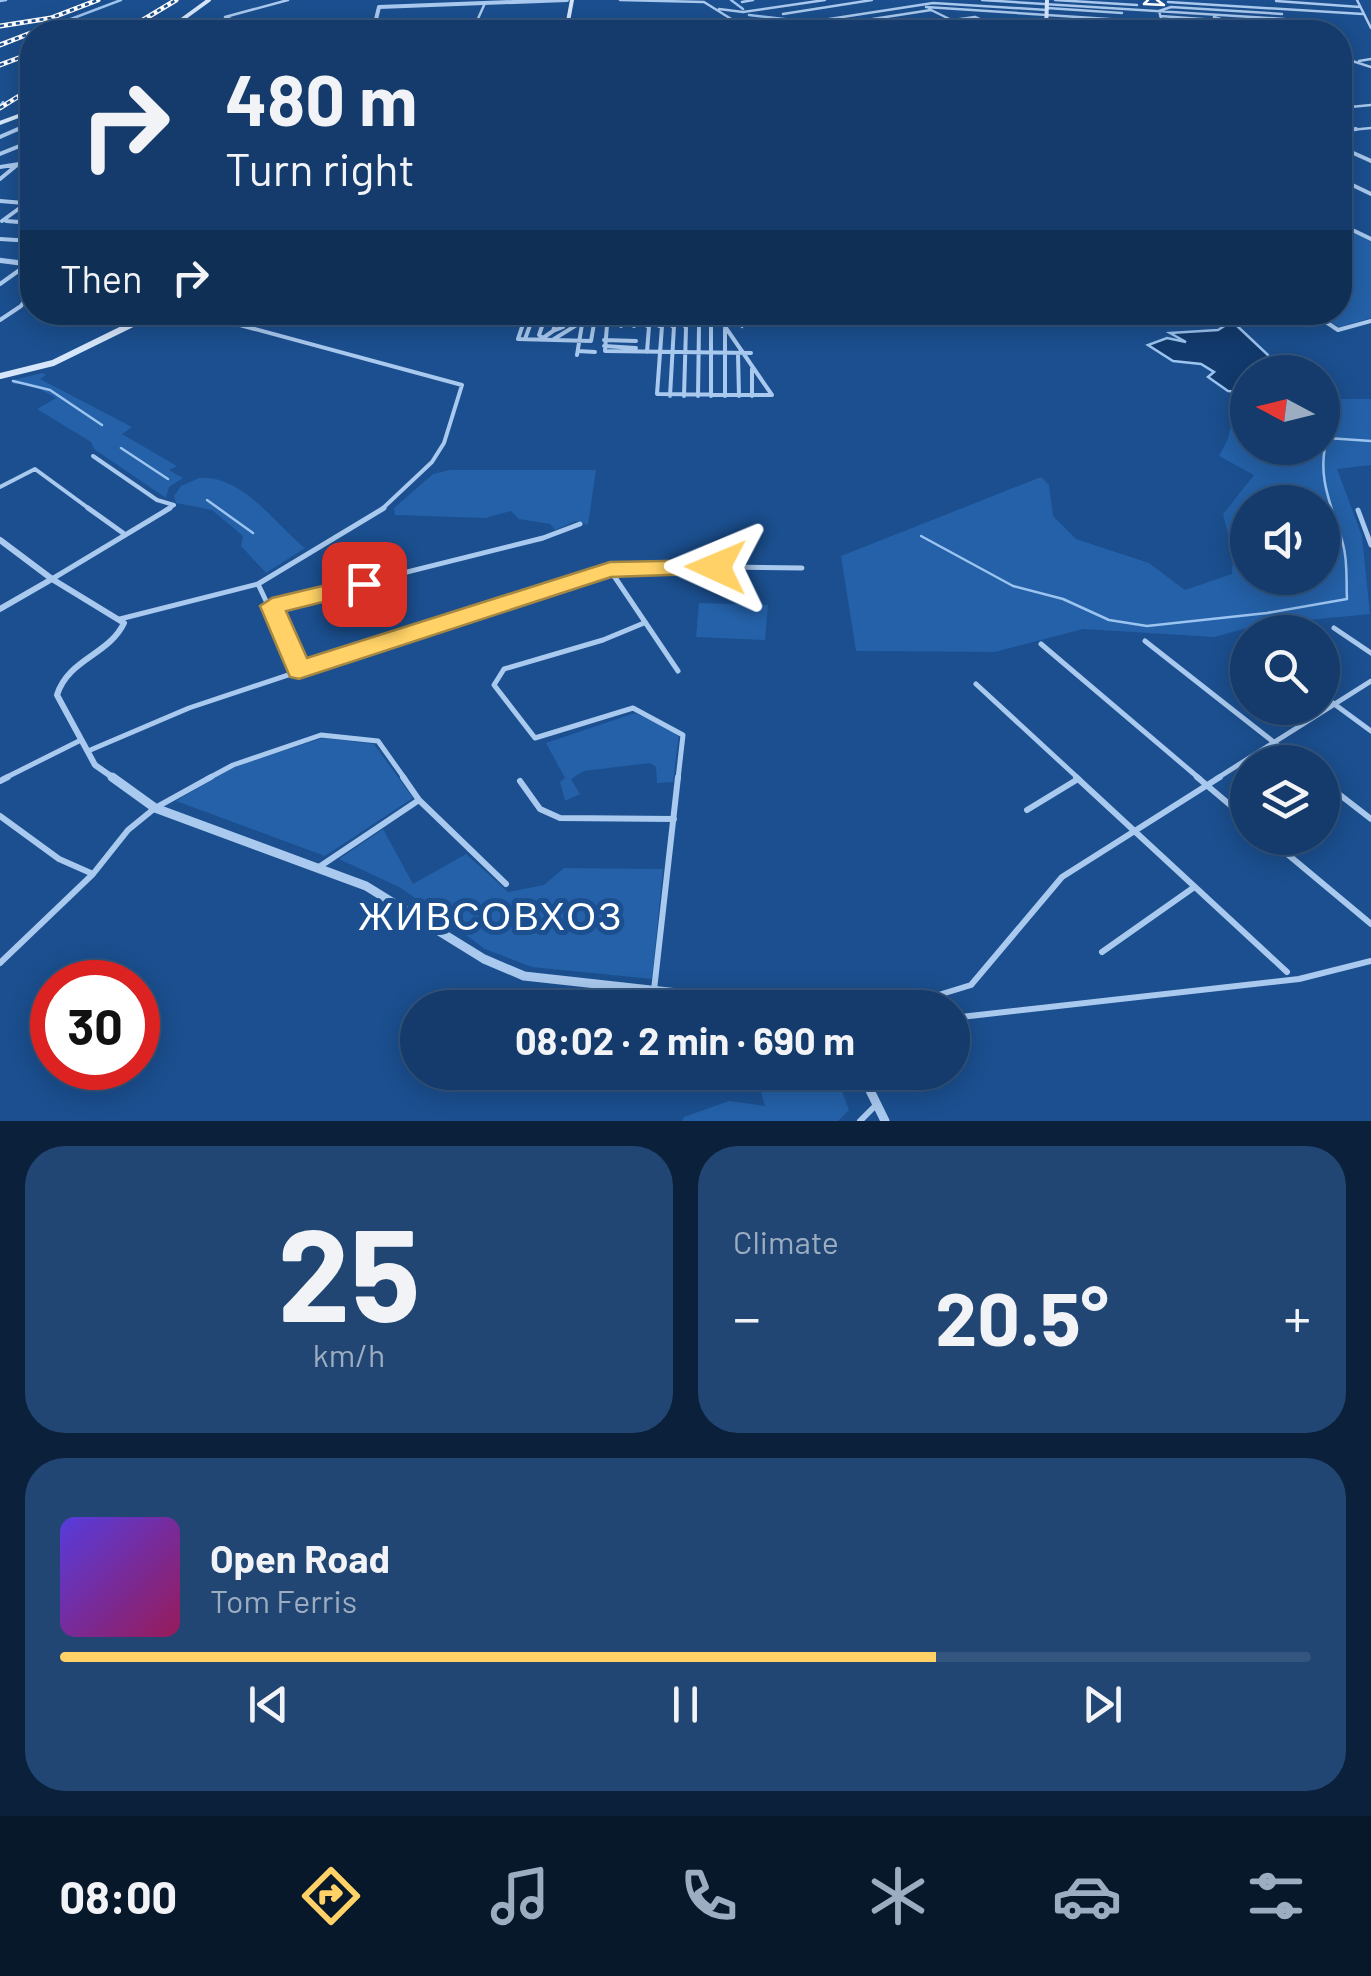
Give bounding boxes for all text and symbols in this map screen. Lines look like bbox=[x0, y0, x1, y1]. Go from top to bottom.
text: 480 m bbox=[225, 56, 418, 140]
icon: right bbox=[60, 60, 190, 190]
text: Turn right bbox=[225, 141, 415, 195]
icon: right bbox=[163, 250, 218, 305]
text: Then bbox=[60, 255, 143, 301]
north arrow bbox=[1230, 355, 1340, 465]
map controls bbox=[1230, 355, 1340, 855]
button: sound bbox=[1230, 485, 1340, 595]
position arrow bbox=[664, 515, 768, 619]
pin bbox=[322, 542, 407, 627]
icon: arrive bbox=[337, 557, 392, 612]
button: search bbox=[1230, 615, 1340, 725]
button: layers bbox=[1230, 745, 1340, 855]
district label: ЖИВСОВХОЗ bbox=[358, 892, 624, 938]
speed limit sign: 30 bbox=[30, 960, 160, 1090]
text: 08:02 · 2 min · 690 m bbox=[515, 1017, 855, 1063]
text: 25 bbox=[278, 1192, 420, 1348]
text: Climate bbox=[733, 1222, 839, 1260]
text: 20.5° bbox=[935, 1271, 1109, 1361]
text: − bbox=[733, 1283, 761, 1349]
text: + bbox=[1283, 1283, 1311, 1349]
text: km/h bbox=[313, 1335, 385, 1373]
text: Open Road bbox=[210, 1535, 390, 1581]
text: Tom Ferris bbox=[210, 1581, 357, 1619]
icon: previous bbox=[241, 1677, 296, 1732]
icon: pause bbox=[658, 1677, 713, 1732]
icon: next bbox=[1075, 1677, 1130, 1732]
icon: directions bbox=[296, 1861, 366, 1931]
icon: music bbox=[485, 1861, 555, 1931]
icon: phone bbox=[674, 1861, 744, 1931]
icon: climate bbox=[863, 1861, 933, 1931]
icon: car bbox=[1052, 1861, 1122, 1931]
icon: filters bbox=[1241, 1861, 1311, 1931]
text: 08:00 bbox=[60, 1869, 177, 1923]

